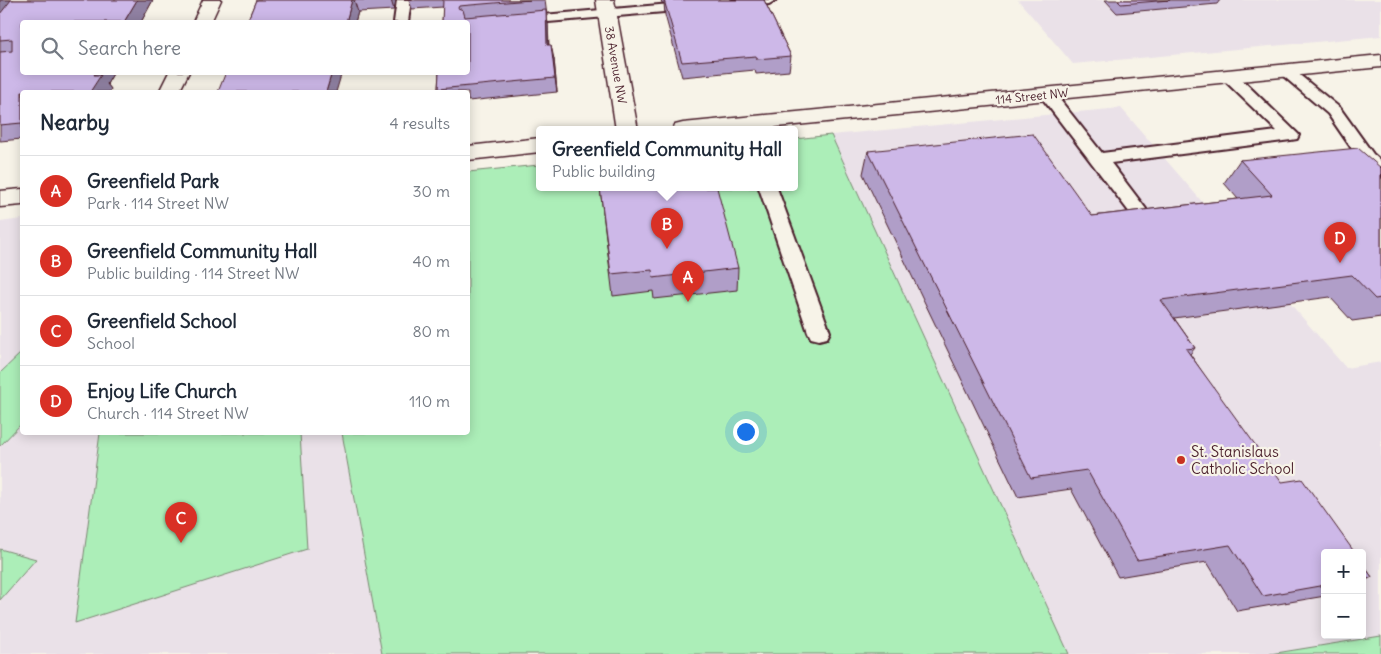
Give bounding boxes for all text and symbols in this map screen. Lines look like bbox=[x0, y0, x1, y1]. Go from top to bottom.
search box bbox=[20, 20, 470, 75]
street label: 38 Avenue NW bbox=[602, 25, 630, 105]
icon: search bbox=[38, 34, 66, 62]
text: Search here bbox=[78, 36, 181, 60]
street label: 114 Street NW bbox=[995, 85, 1069, 107]
text: Nearby bbox=[40, 109, 110, 136]
text: 4 results bbox=[389, 113, 450, 133]
popup bbox=[536, 126, 798, 191]
text: Greenfield Community Hall bbox=[552, 137, 782, 161]
text: Public building bbox=[552, 161, 655, 181]
text: Greenfield Park bbox=[87, 169, 219, 193]
text: A bbox=[51, 181, 61, 201]
text: 30 m bbox=[413, 181, 450, 201]
text: Park · 114 Street NW bbox=[87, 193, 229, 213]
pin: B bbox=[651, 208, 683, 249]
pin: D bbox=[1324, 222, 1356, 263]
text: Greenfield Community Hall bbox=[87, 239, 317, 263]
text: B bbox=[51, 251, 61, 271]
text: 40 m bbox=[412, 251, 450, 271]
pin: A bbox=[672, 261, 704, 302]
text: Public building · 114 Street NW bbox=[87, 263, 299, 283]
text: Greenfield School bbox=[87, 309, 237, 333]
text: C bbox=[51, 321, 61, 341]
text: 80 m bbox=[412, 321, 450, 341]
text: School bbox=[87, 333, 135, 353]
text: Enjoy Life Church bbox=[87, 379, 237, 403]
text: D bbox=[50, 391, 62, 411]
text: 110 m bbox=[409, 391, 450, 411]
text: Church · 114 Street NW bbox=[87, 403, 249, 423]
your location bbox=[733, 419, 759, 445]
place label: St. Stanislaus Catholic School bbox=[1191, 442, 1294, 478]
marker: St. Stanislaus Catholic School bbox=[1175, 454, 1187, 466]
pin: C bbox=[165, 502, 197, 543]
map controls bbox=[1321, 549, 1366, 639]
button: + bbox=[1321, 549, 1366, 594]
button: − bbox=[1321, 594, 1366, 639]

